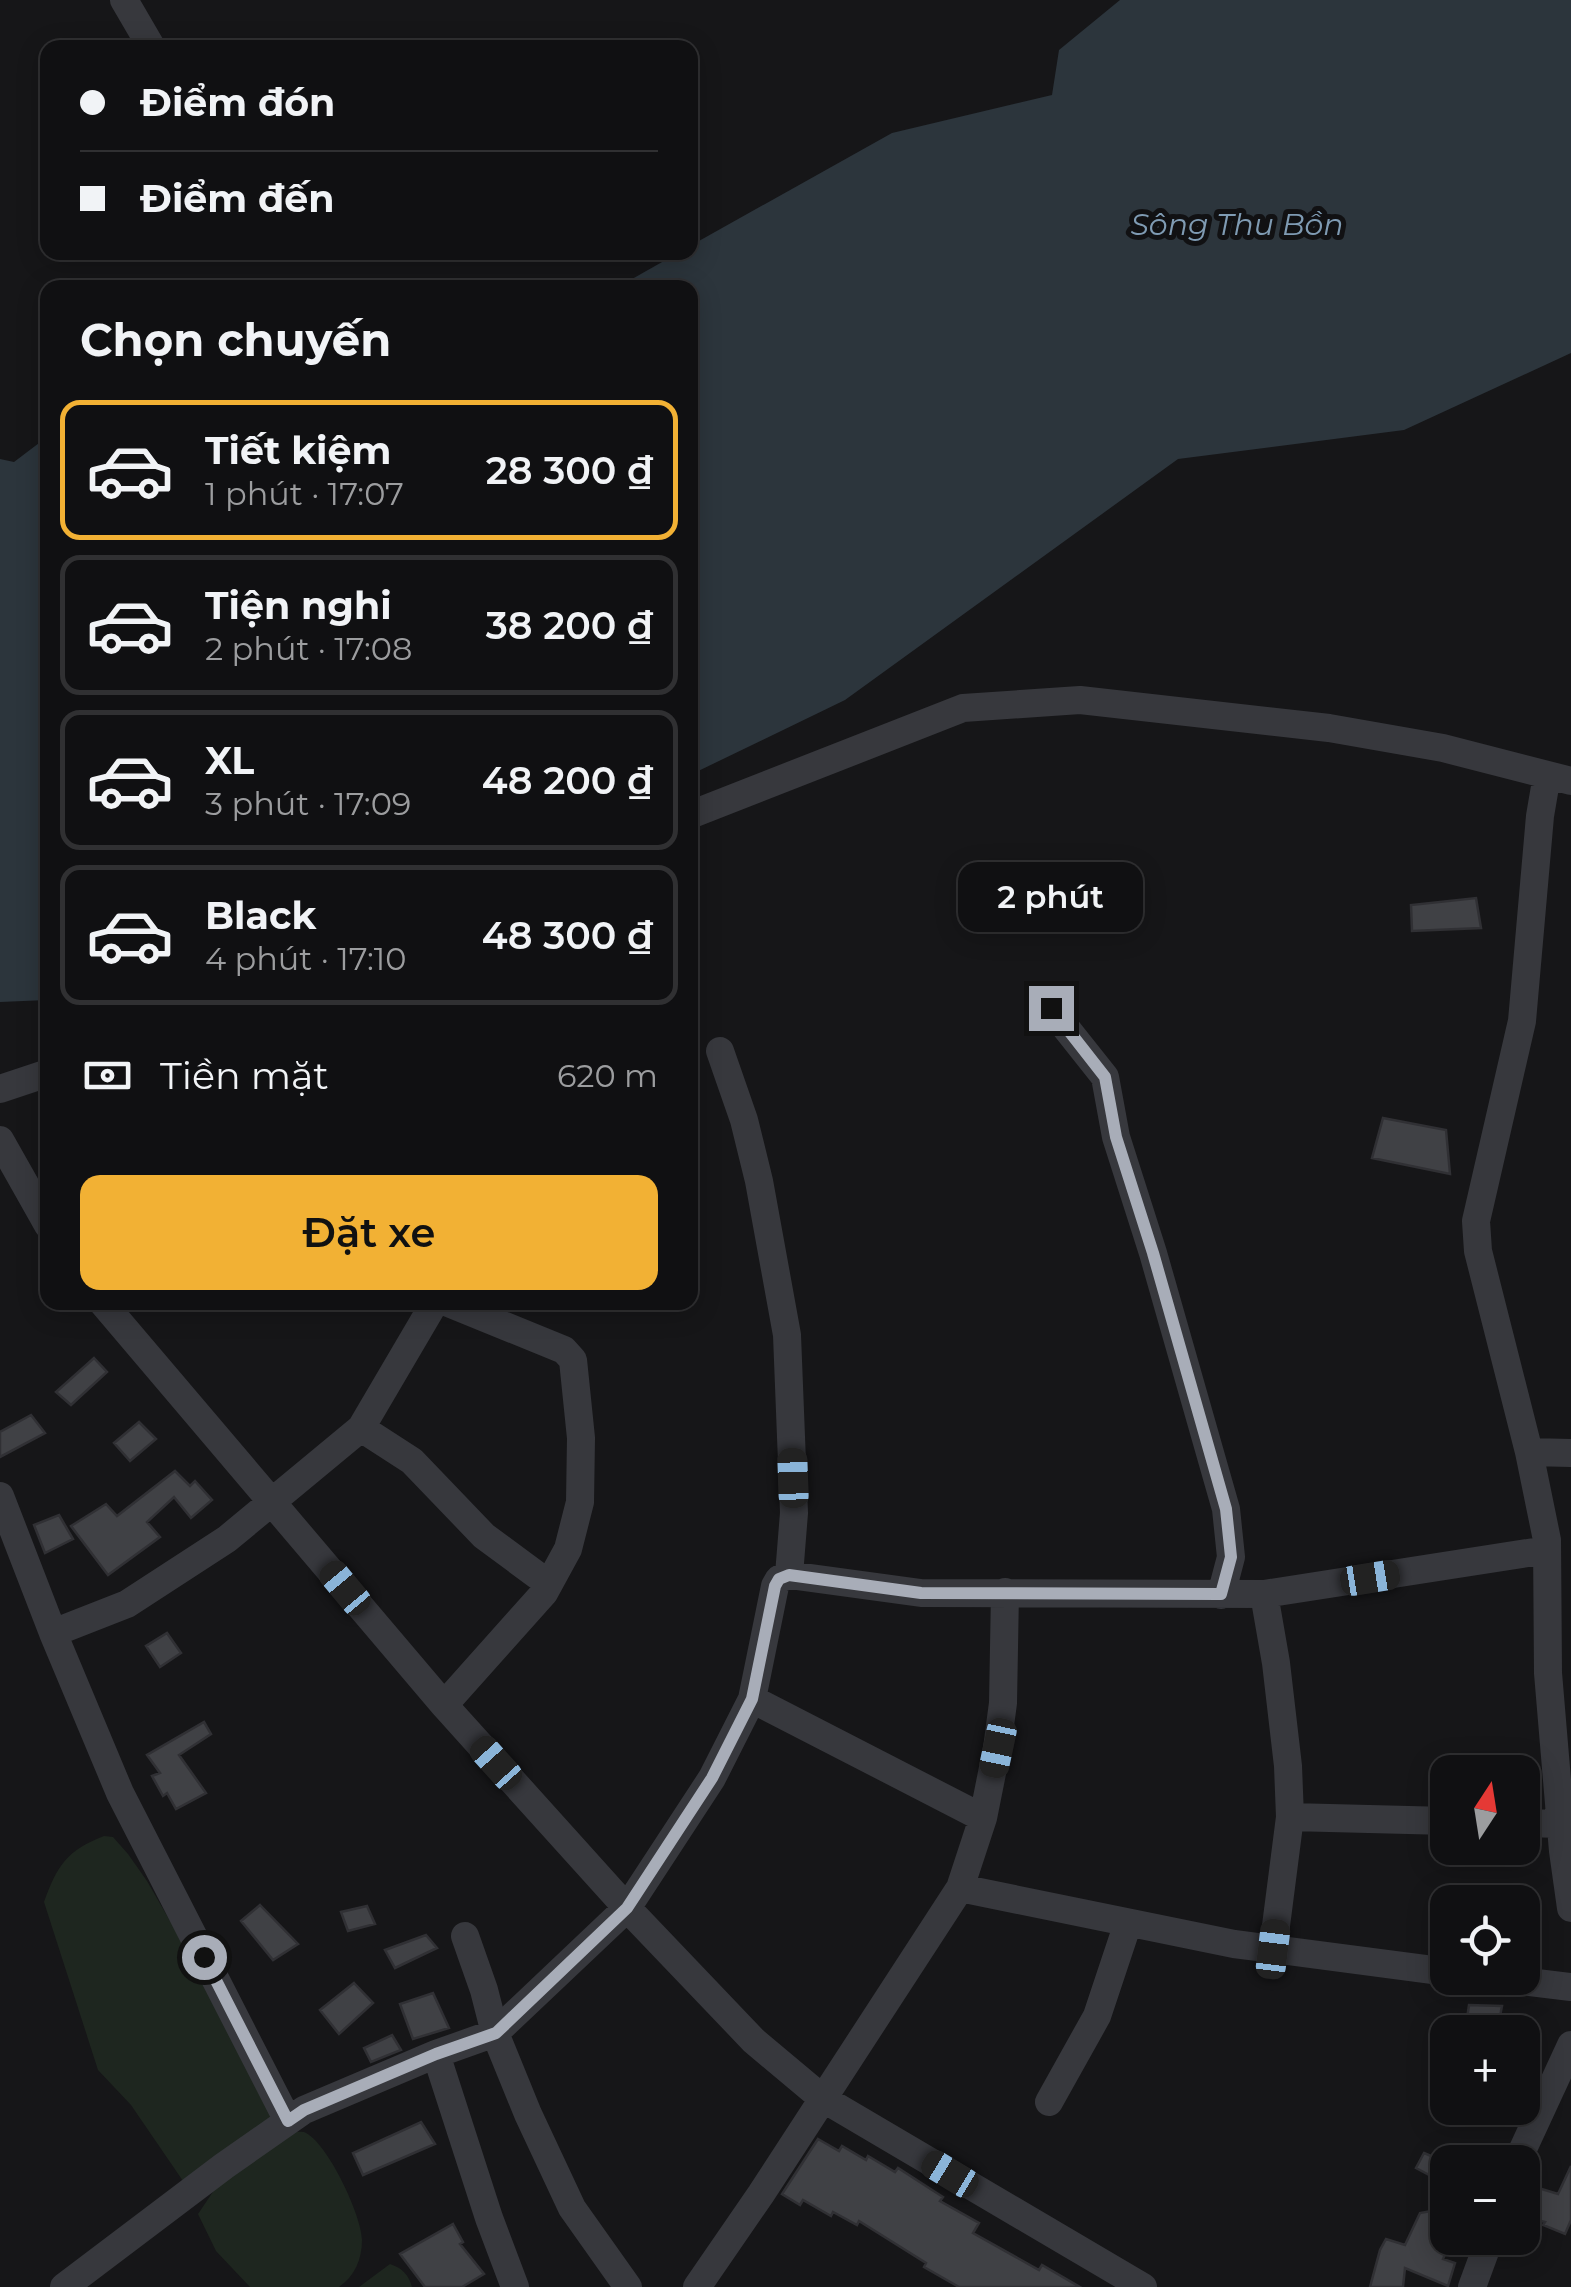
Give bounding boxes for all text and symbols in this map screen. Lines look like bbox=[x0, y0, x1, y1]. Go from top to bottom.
text: Điểm đón bbox=[140, 79, 335, 126]
text: Điểm đến bbox=[140, 175, 334, 222]
water label: Sông Thu Bồn bbox=[1130, 206, 1344, 243]
text: Chọn chuyến bbox=[80, 312, 391, 367]
icon: car bbox=[85, 425, 175, 515]
text: Tiết kiệm bbox=[205, 427, 391, 474]
text: 28 300 ₫ bbox=[486, 447, 653, 494]
text: 1 phút · 17:07 bbox=[205, 474, 404, 513]
icon: car bbox=[85, 580, 175, 670]
text: Tiện nghi bbox=[205, 582, 392, 629]
text: 38 200 ₫ bbox=[486, 602, 653, 649]
text: 2 phút · 17:08 bbox=[205, 629, 412, 668]
icon: car bbox=[85, 735, 175, 825]
text: XL bbox=[205, 737, 254, 784]
text: 48 200 ₫ bbox=[482, 757, 653, 804]
text: 3 phút · 17:09 bbox=[205, 784, 411, 823]
callout: 2 phút bbox=[958, 863, 1144, 933]
text: 2 phút bbox=[997, 877, 1104, 916]
icon: car bbox=[85, 890, 175, 980]
text: Black bbox=[205, 892, 316, 939]
text: 48 300 ₫ bbox=[482, 912, 653, 959]
text: 4 phút · 17:10 bbox=[205, 939, 406, 978]
route end bbox=[1029, 986, 1074, 1031]
icon: cash bbox=[80, 1048, 135, 1103]
text: Tiền mặt bbox=[160, 1052, 329, 1099]
text: 620 m bbox=[557, 1056, 658, 1095]
button: Đặt xe bbox=[80, 1175, 658, 1290]
car bbox=[777, 1447, 809, 1509]
car bbox=[314, 1555, 376, 1621]
car bbox=[1338, 1558, 1402, 1598]
car bbox=[977, 1716, 1019, 1780]
car bbox=[465, 1731, 527, 1795]
north arrow bbox=[1430, 1755, 1540, 1865]
map controls bbox=[1430, 1755, 1540, 2255]
button: locate bbox=[1430, 1885, 1540, 1995]
car bbox=[1254, 1917, 1292, 1981]
route start bbox=[182, 1935, 227, 1980]
button: + bbox=[1430, 2015, 1540, 2125]
button: − bbox=[1430, 2145, 1540, 2255]
car bbox=[917, 2146, 983, 2202]

